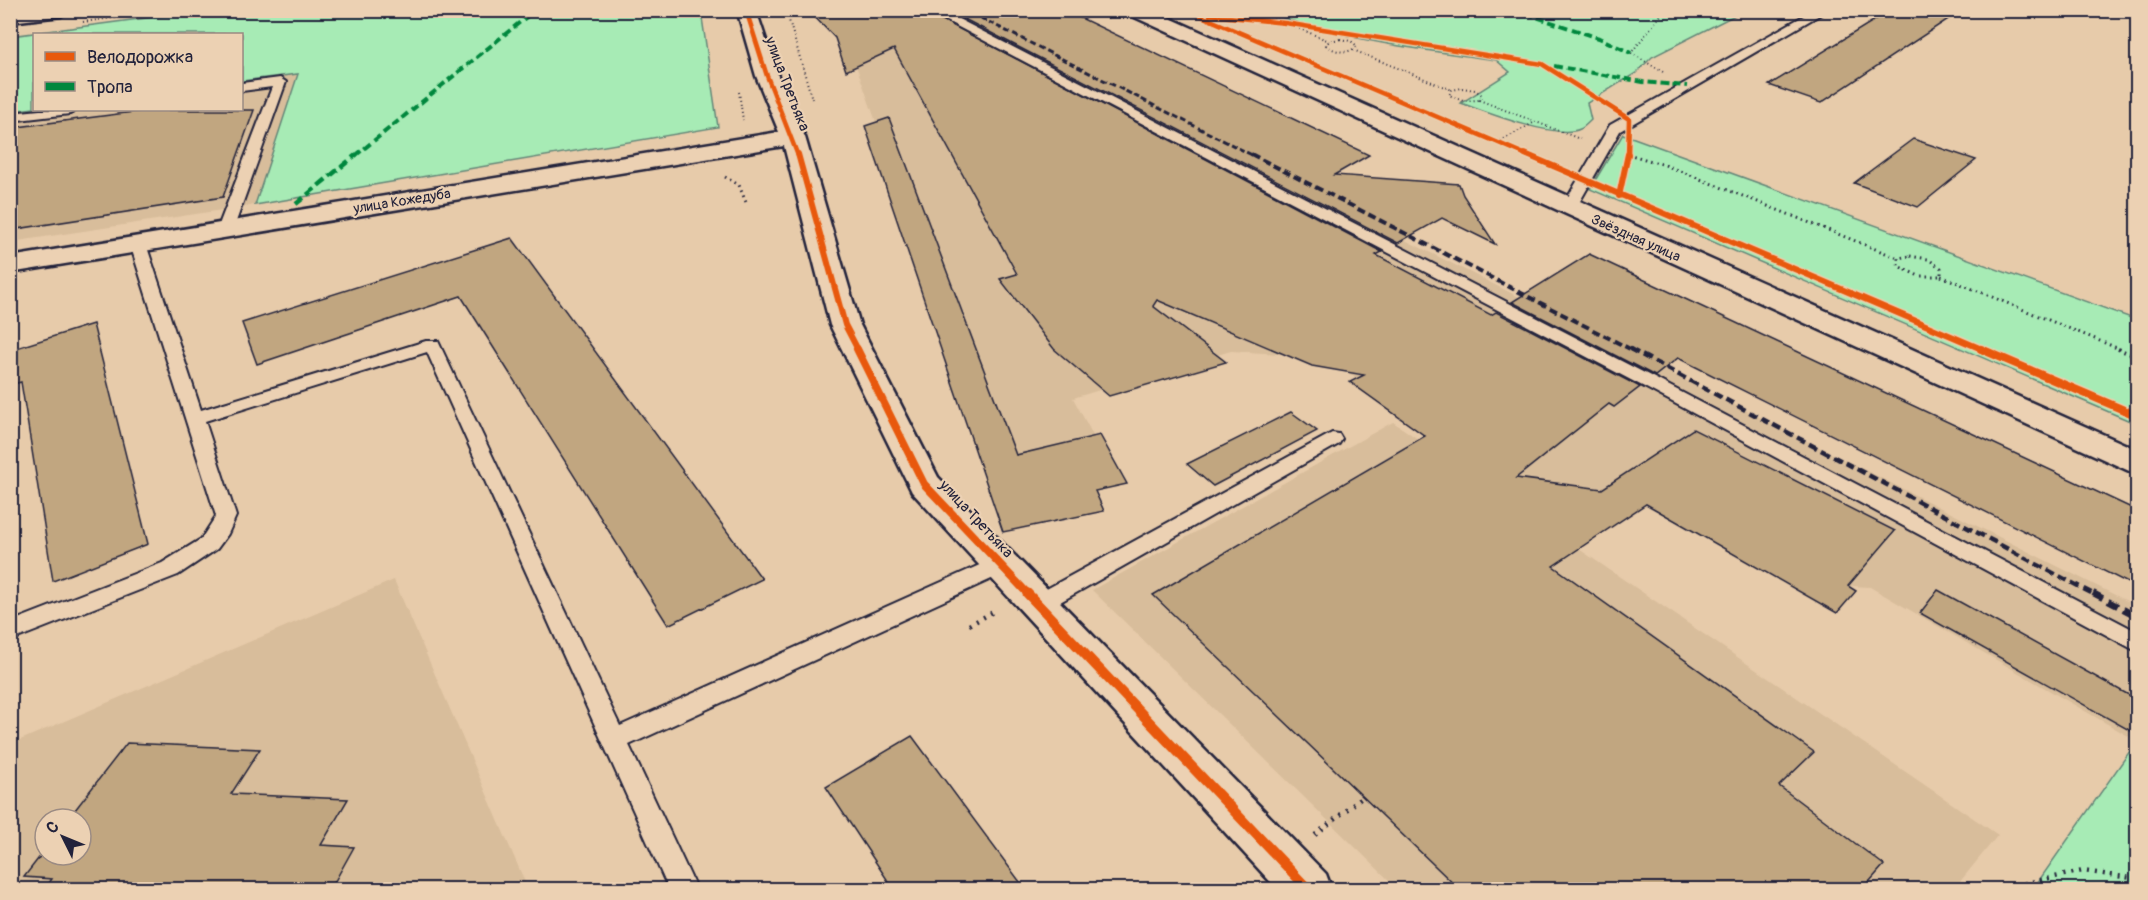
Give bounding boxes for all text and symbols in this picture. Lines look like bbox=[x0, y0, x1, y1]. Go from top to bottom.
legend bbox=[33, 33, 243, 111]
street label: улица Третьяка bbox=[760, 33, 814, 134]
text: Велодорожка bbox=[87, 46, 193, 69]
text: Тропа bbox=[87, 76, 133, 99]
street label: улица Кожедуба bbox=[351, 185, 452, 217]
street label: Звёздная улица bbox=[1589, 211, 1683, 265]
street label: улица Третьяка bbox=[934, 475, 1017, 562]
north arrow bbox=[33, 807, 93, 867]
text: С bbox=[42, 817, 64, 838]

